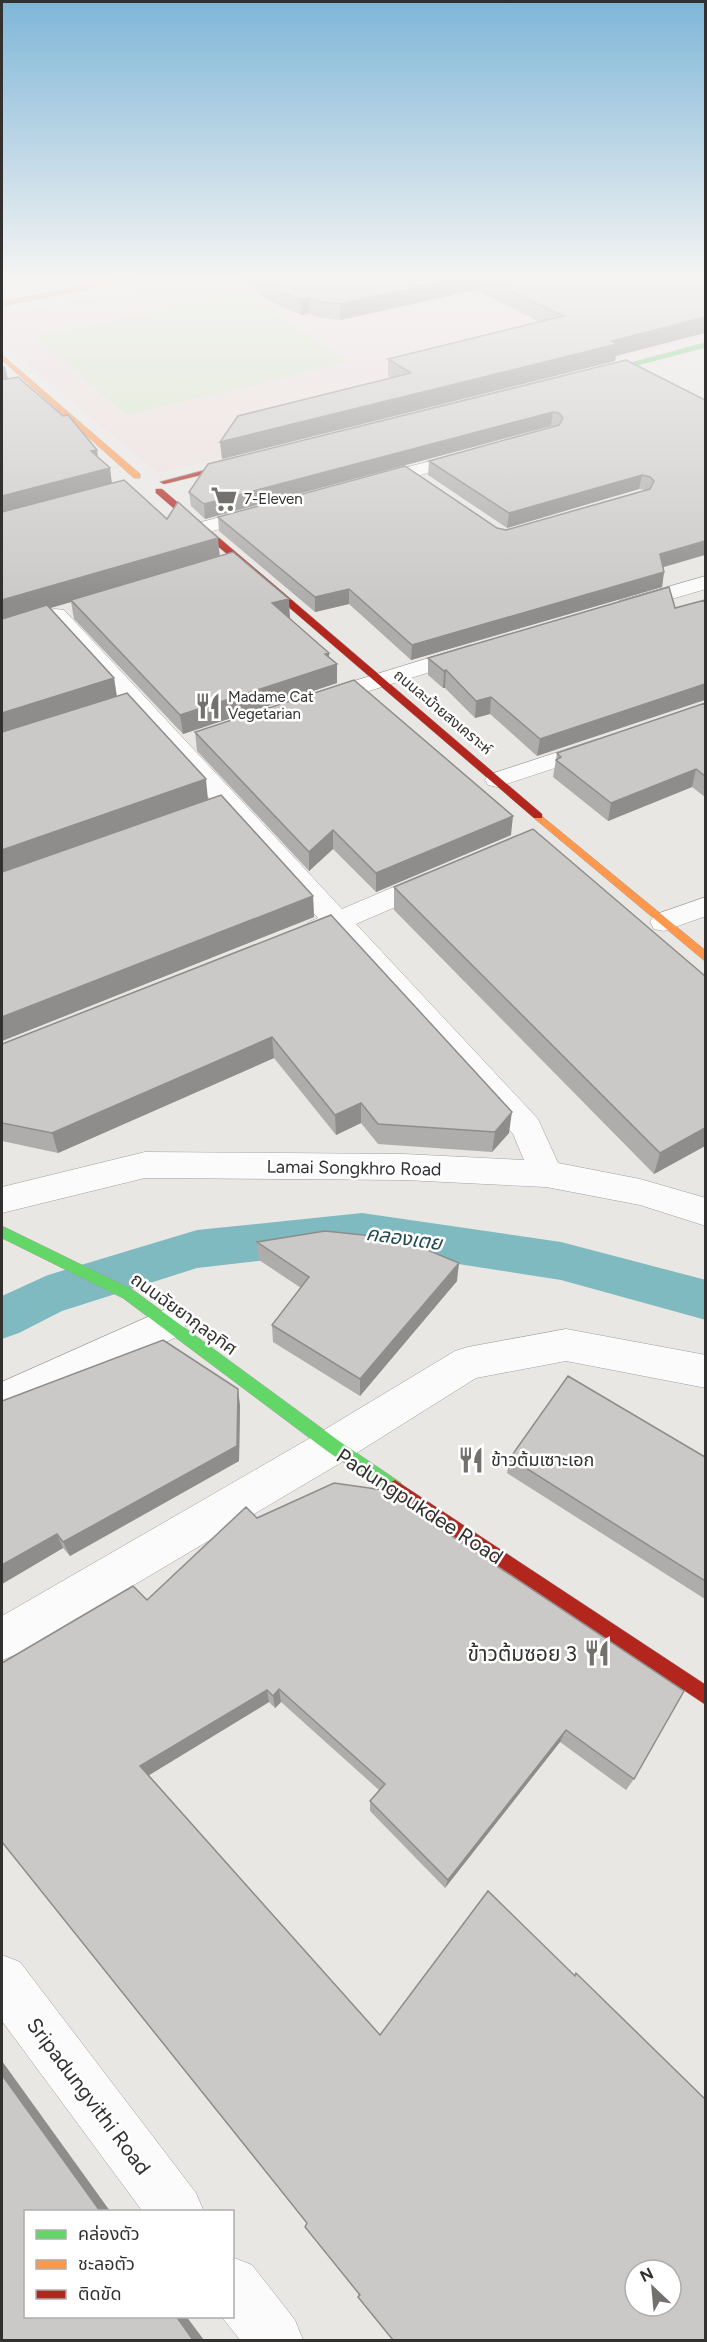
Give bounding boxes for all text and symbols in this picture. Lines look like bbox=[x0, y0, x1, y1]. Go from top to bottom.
supermarket icon: 7-Eleven bbox=[209, 484, 239, 514]
place label: 7-Eleven bbox=[244, 490, 303, 508]
street label: ถนนละม้ายสงเคราะห์ bbox=[390, 666, 496, 759]
place label: Madame Cat Vegetarian bbox=[228, 688, 314, 723]
restaurant icon: Madame Cat Vegetarian bbox=[193, 691, 223, 721]
street label: Lamai Songkhro Road bbox=[266, 1155, 442, 1181]
water label: คลองเตย bbox=[365, 1221, 446, 1255]
street label: ถนนฉัยยากุลอุทิศ bbox=[127, 1268, 241, 1360]
street label: Padungpukdee Road bbox=[332, 1443, 508, 1569]
restaurant icon: ข้าวต้มเซาะเอก bbox=[456, 1445, 486, 1475]
place label: ข้าวต้มเซาะเอก bbox=[491, 1449, 594, 1471]
restaurant icon: ข้าวต้มซอย 3 bbox=[582, 1638, 612, 1668]
place label: ข้าวต้มซอย 3 bbox=[468, 1641, 577, 1666]
street label: Sripadungvithi Road bbox=[22, 2013, 156, 2179]
legend bbox=[24, 2210, 234, 2318]
text: คล่องตัว bbox=[78, 2223, 140, 2245]
text: ชะลอตัว bbox=[78, 2253, 135, 2275]
north arrow bbox=[623, 2258, 683, 2318]
text: N bbox=[637, 2264, 656, 2286]
text: ติดขัด bbox=[78, 2283, 121, 2305]

